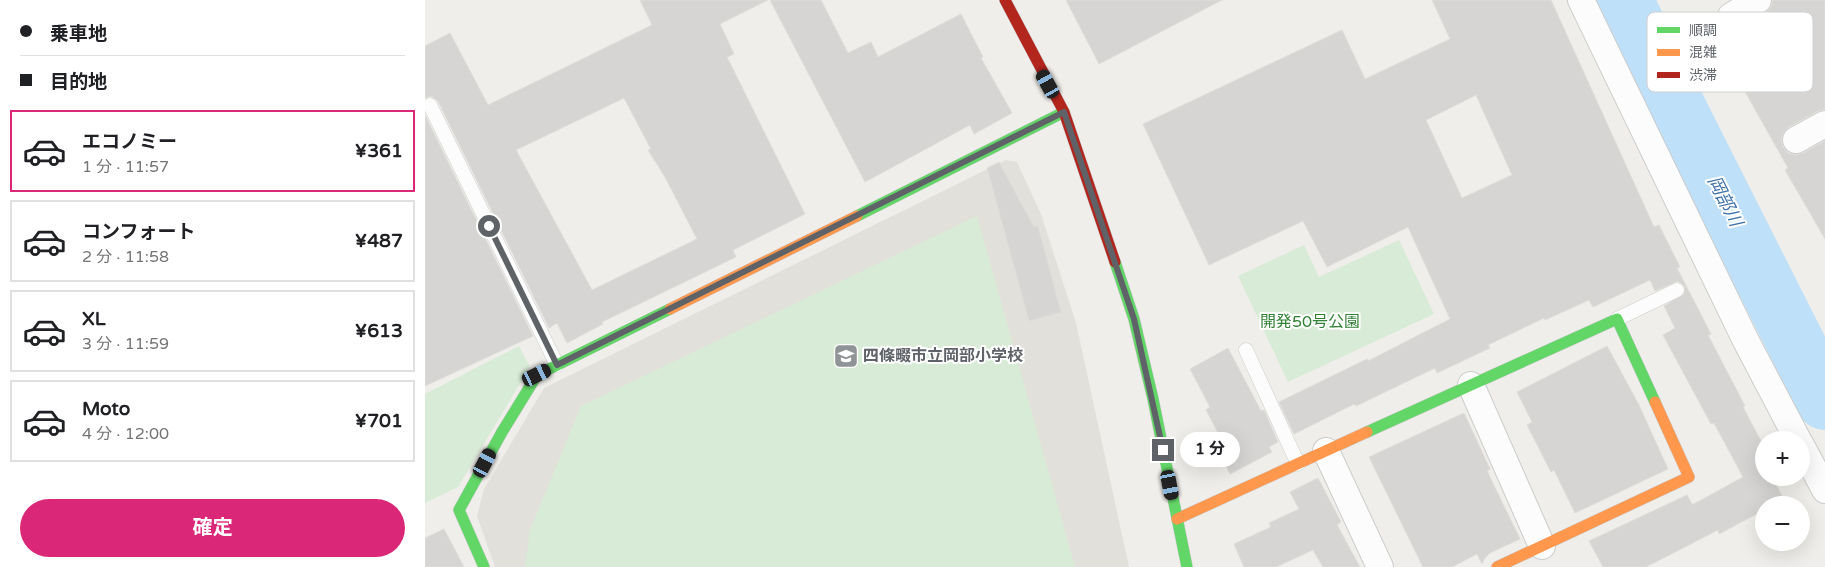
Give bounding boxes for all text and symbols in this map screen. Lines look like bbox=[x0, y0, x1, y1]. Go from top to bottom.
legend bbox=[1647, 12, 1813, 92]
text: 順調 bbox=[1689, 22, 1717, 39]
text: 乗車地 bbox=[50, 23, 107, 45]
text: 混雑 bbox=[1689, 44, 1717, 61]
car bbox=[1034, 67, 1061, 101]
text: 渋滞 bbox=[1689, 67, 1717, 84]
text: 目的地 bbox=[50, 71, 107, 93]
icon: car bbox=[22, 129, 67, 174]
text: エコノミー bbox=[82, 131, 177, 153]
text: ¥361 bbox=[355, 140, 403, 162]
text: 1 分 · 11:57 bbox=[82, 157, 169, 177]
water label: 岡部川 bbox=[1703, 172, 1748, 232]
route start bbox=[478, 215, 500, 237]
icon: car bbox=[22, 219, 67, 264]
text: コンフォート bbox=[82, 221, 195, 243]
text: ¥487 bbox=[355, 230, 403, 252]
text: 2 分 · 11:58 bbox=[82, 247, 169, 267]
text: XL bbox=[82, 308, 106, 330]
icon: car bbox=[22, 309, 67, 354]
park label: 開発50号公園 bbox=[1260, 312, 1360, 332]
text: ¥613 bbox=[355, 320, 403, 342]
text: 3 分 · 11:59 bbox=[82, 334, 169, 354]
school or university icon: 四條畷市立岡部小学校 bbox=[833, 343, 859, 369]
place label: 四條畷市立岡部小学校 bbox=[863, 346, 1023, 366]
car bbox=[520, 362, 553, 388]
text: Moto bbox=[82, 398, 130, 420]
icon: car bbox=[22, 399, 67, 444]
text: ¥701 bbox=[355, 410, 403, 432]
text: 4 分 · 12:00 bbox=[82, 424, 169, 444]
map controls bbox=[1755, 431, 1810, 551]
button: + bbox=[1755, 431, 1810, 486]
callout: 1 分 bbox=[1181, 432, 1241, 468]
route end bbox=[1152, 439, 1174, 461]
text: 1 分 bbox=[1195, 439, 1225, 459]
car bbox=[471, 446, 498, 480]
car bbox=[1159, 469, 1180, 501]
button: − bbox=[1755, 496, 1810, 551]
button: 確定 bbox=[20, 499, 405, 557]

